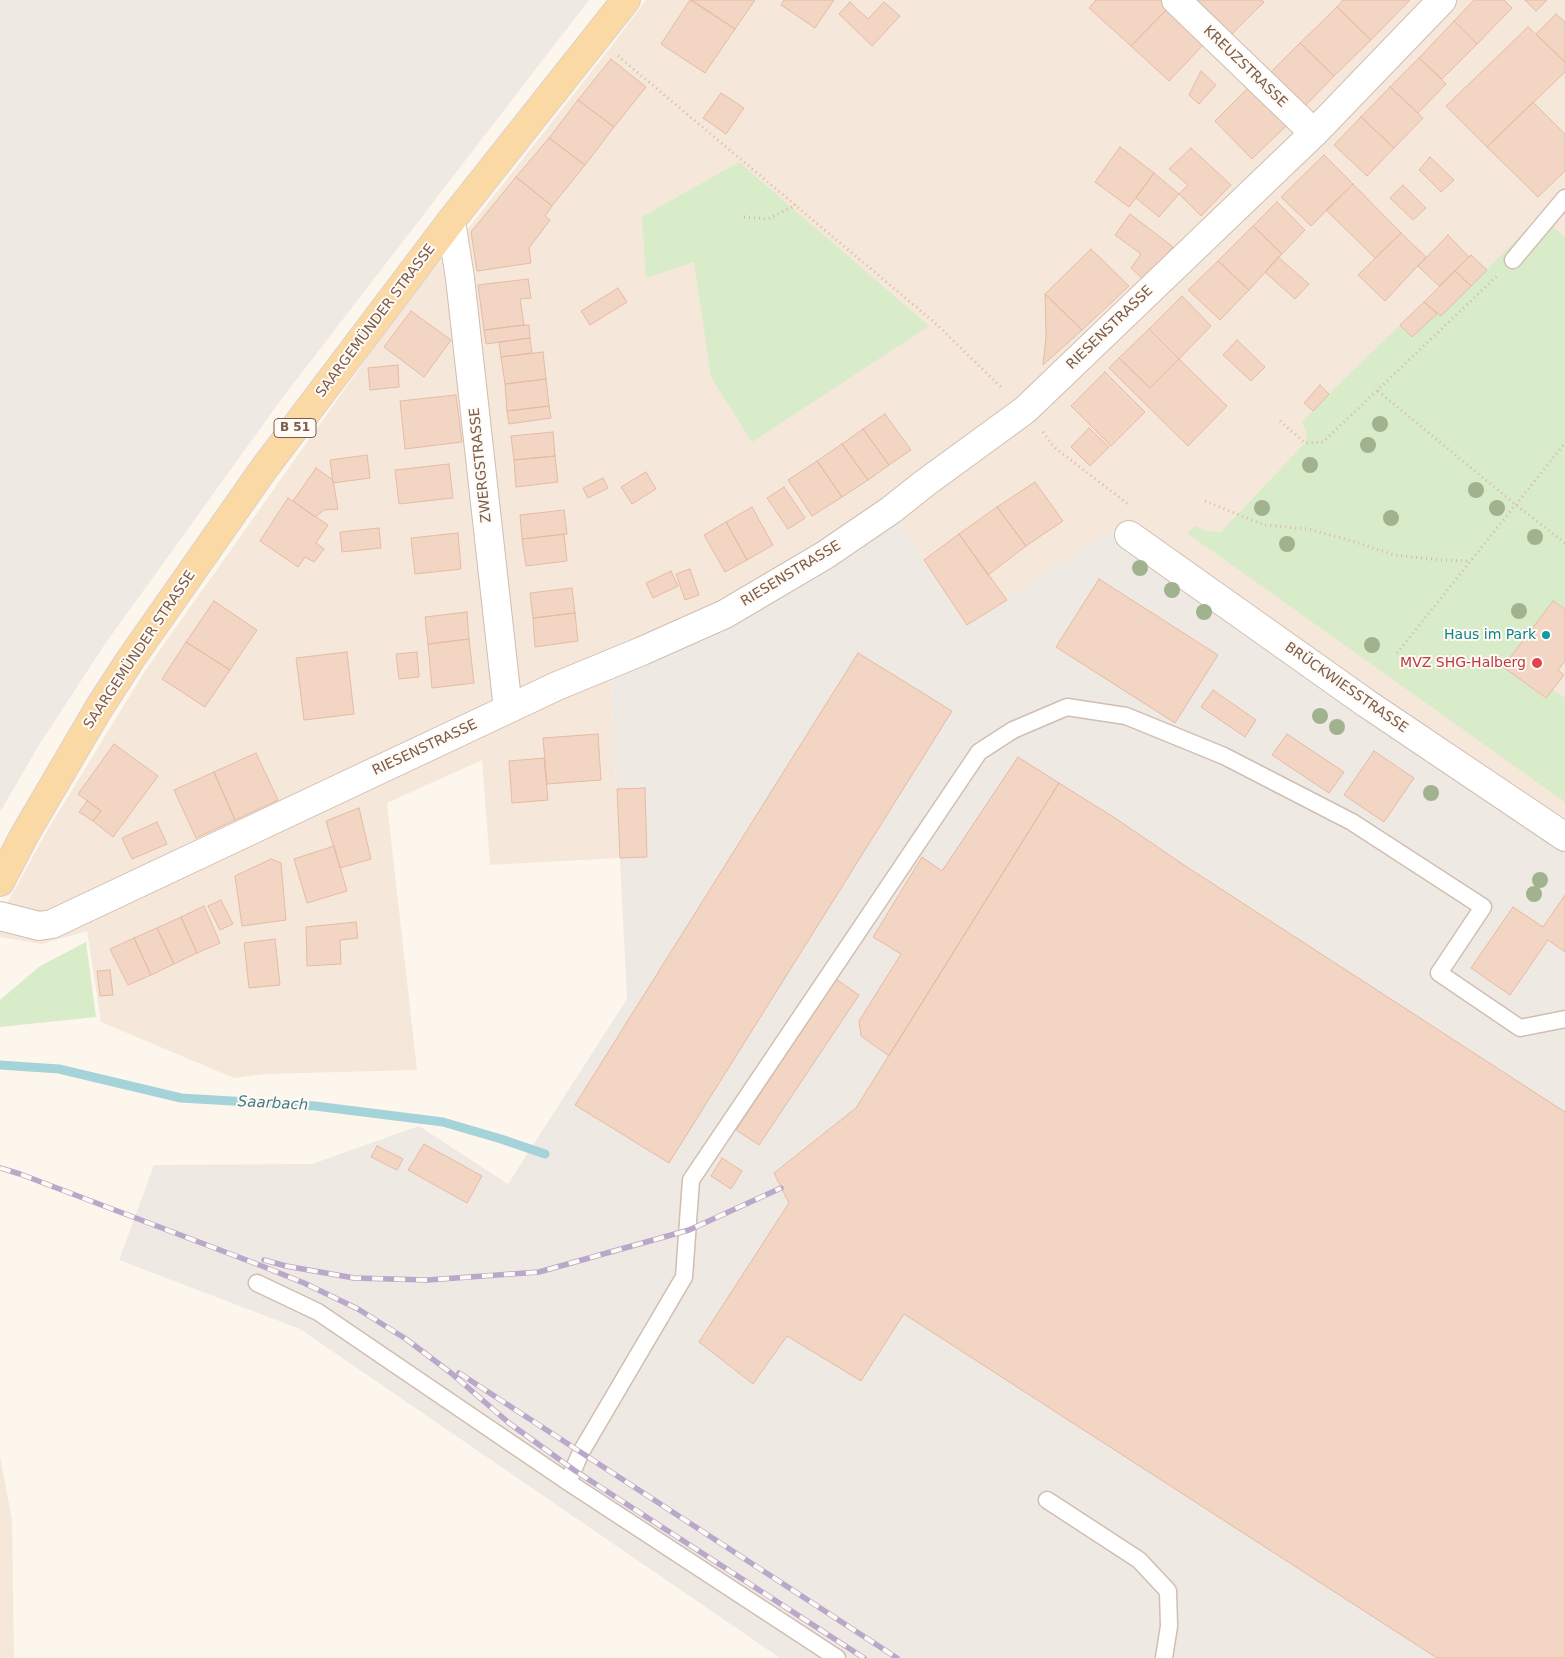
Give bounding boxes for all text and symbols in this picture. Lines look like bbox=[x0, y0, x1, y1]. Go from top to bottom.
street label: KREUZSTRASSE bbox=[1200, 23, 1290, 111]
street label: SAARGEMÜNDER STRASSE bbox=[313, 241, 439, 401]
street label: RIESENSTRASSE bbox=[1063, 282, 1157, 374]
street label: ZWERGSTRASSE bbox=[467, 407, 495, 523]
road number: B 51 bbox=[274, 418, 316, 438]
street label: RIESENSTRASSE bbox=[738, 538, 844, 610]
street label: SAARGEMÜNDER STRASSE bbox=[81, 568, 199, 732]
place label: Haus im Park bbox=[1444, 627, 1536, 643]
marker: Haus im Park bbox=[1540, 629, 1552, 641]
street label: BRÜCKWIESSTRASSE bbox=[1281, 639, 1411, 737]
place label: MVZ SHG-Halberg bbox=[1400, 655, 1526, 671]
marker: MVZ SHG-Halberg bbox=[1530, 656, 1544, 670]
street label: RIESENSTRASSE bbox=[370, 716, 480, 780]
water label: Saarbach bbox=[237, 1093, 309, 1115]

